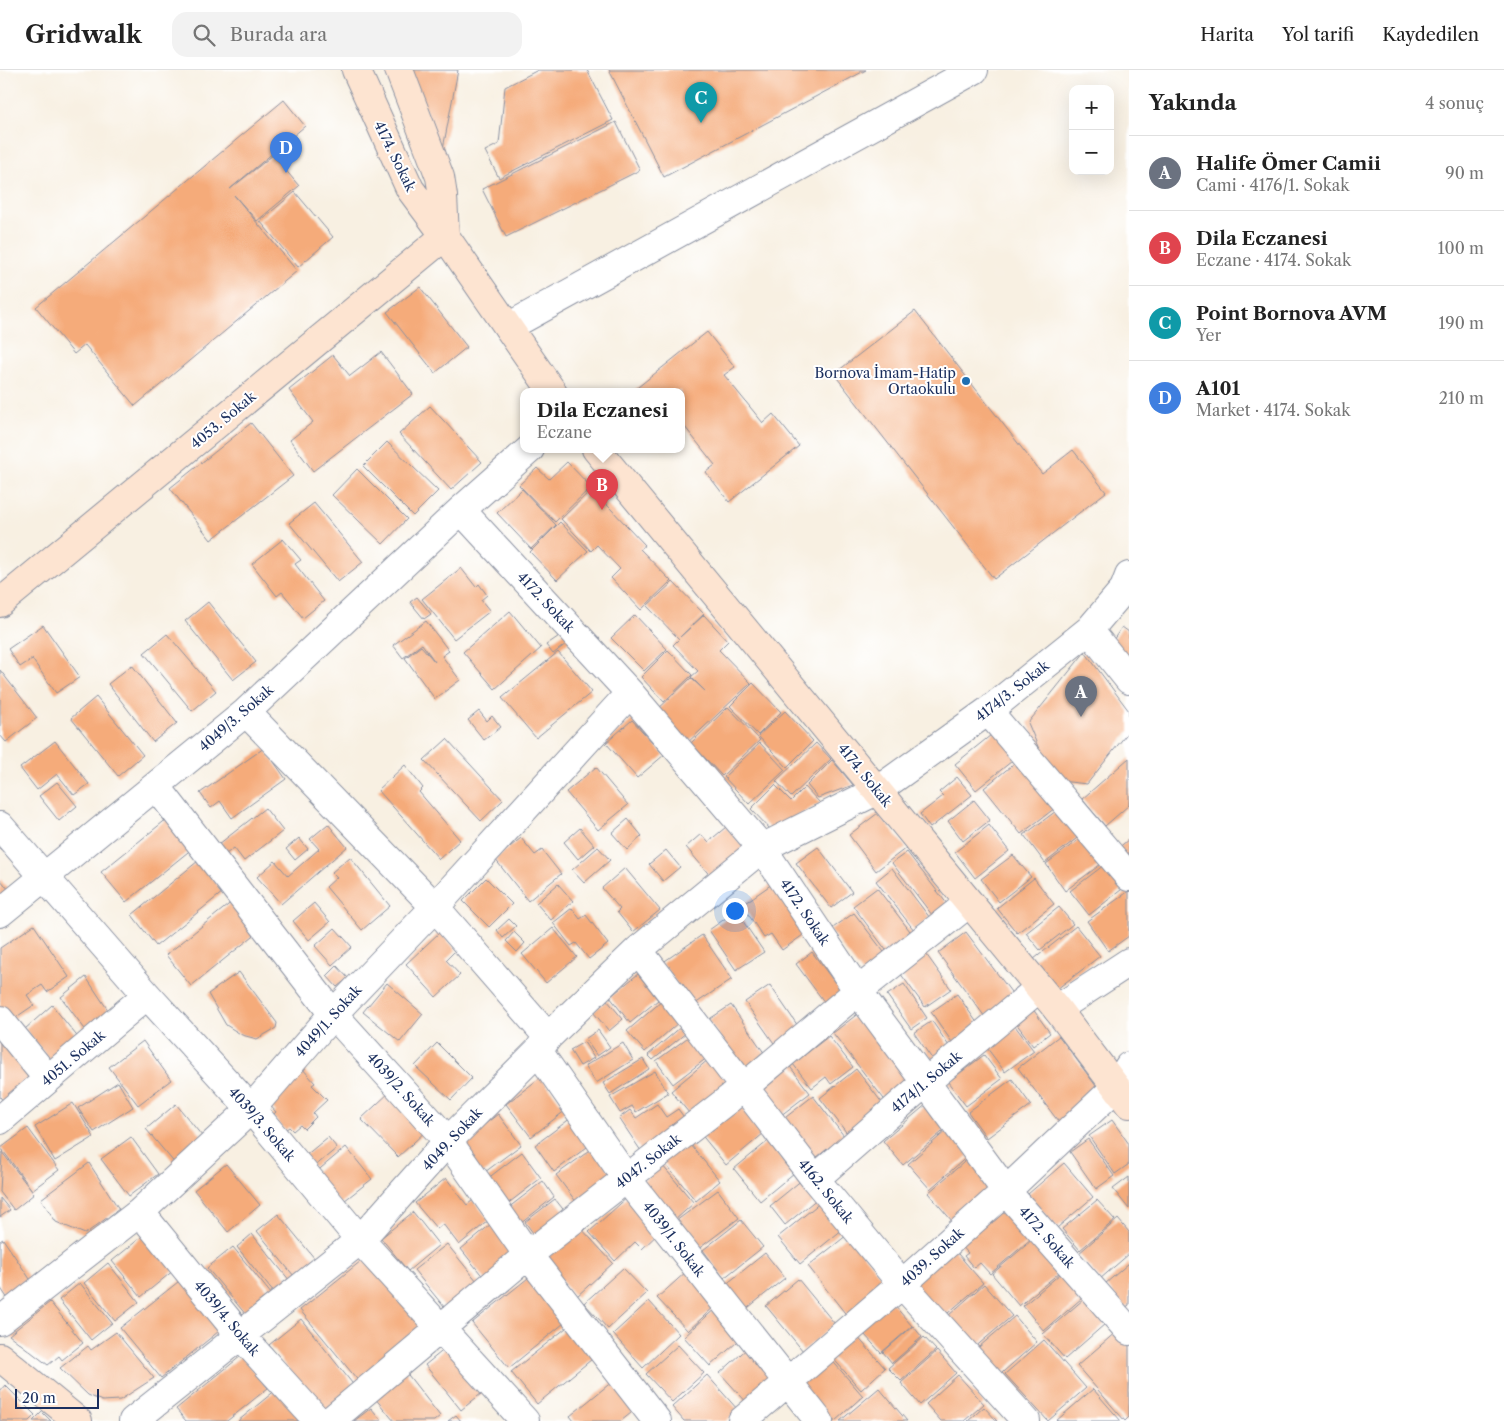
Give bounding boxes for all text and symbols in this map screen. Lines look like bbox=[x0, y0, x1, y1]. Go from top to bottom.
search box bbox=[172, 12, 522, 57]
text: Gridwalk bbox=[25, 20, 142, 49]
icon: search bbox=[190, 21, 218, 49]
text: Burada ara bbox=[230, 23, 327, 46]
text: Harita bbox=[1200, 24, 1254, 46]
text: Yol tarifi bbox=[1282, 24, 1354, 46]
text: Kaydedilen bbox=[1382, 24, 1479, 46]
pin: C bbox=[685, 82, 717, 123]
map controls bbox=[1069, 85, 1114, 175]
button: + bbox=[1069, 85, 1114, 130]
text: Yakında bbox=[1149, 90, 1237, 115]
text: 4 sonuç bbox=[1425, 93, 1484, 113]
street label: 4174. Sokak bbox=[370, 118, 420, 195]
button: − bbox=[1069, 130, 1114, 175]
pin: D bbox=[270, 132, 302, 173]
text: Halife Ömer Camii bbox=[1196, 152, 1381, 175]
text: A bbox=[1159, 163, 1171, 183]
text: 90 m bbox=[1445, 163, 1484, 183]
text: Cami · 4176/1. Sokak bbox=[1196, 175, 1349, 195]
text: Dila Eczanesi bbox=[1196, 227, 1327, 250]
text: B bbox=[1159, 238, 1171, 258]
text: 100 m bbox=[1438, 238, 1484, 258]
text: Eczane · 4174. Sokak bbox=[1196, 250, 1351, 270]
text: Point Bornova AVM bbox=[1196, 302, 1387, 325]
text: C bbox=[1159, 313, 1171, 333]
text: 190 m bbox=[1439, 313, 1484, 333]
text: Yer bbox=[1196, 325, 1221, 345]
place label: Bornova İmam-Hatip Ortaokulu bbox=[815, 364, 956, 398]
marker: Bornova İmam-Hatip Ortaokulu bbox=[960, 375, 972, 387]
text: A101 bbox=[1196, 377, 1240, 400]
street label: 4053. Sokak bbox=[187, 387, 260, 453]
popup bbox=[520, 388, 685, 453]
text: D bbox=[1158, 388, 1172, 408]
text: 210 m bbox=[1439, 388, 1484, 408]
text: Dila Eczanesi bbox=[537, 399, 668, 422]
text: Market · 4174. Sokak bbox=[1196, 400, 1351, 420]
text: Eczane bbox=[537, 422, 592, 442]
pin: B bbox=[586, 469, 618, 510]
street label: 4172. Sokak bbox=[513, 568, 579, 637]
street label: 4174/3. Sokak bbox=[971, 656, 1053, 725]
pin: A bbox=[1065, 676, 1097, 717]
street label: 4049/3. Sokak bbox=[195, 680, 278, 755]
street label: 4174. Sokak bbox=[834, 740, 897, 811]
street label: 4172. Sokak bbox=[776, 875, 834, 950]
your location bbox=[722, 898, 748, 924]
street label: 4049/1. Sokak bbox=[291, 980, 366, 1061]
street label: 4051. Sokak bbox=[37, 1025, 109, 1090]
street label: 4174/1. Sokak bbox=[887, 1047, 966, 1117]
street label: 4039/2. Sokak bbox=[363, 1048, 439, 1130]
street label: 4039/3. Sokak bbox=[225, 1083, 300, 1166]
street label: 4049. Sokak bbox=[418, 1103, 487, 1174]
street label: 4047. Sokak bbox=[611, 1129, 685, 1192]
street label: 4162. Sokak bbox=[795, 1155, 858, 1228]
street label: 4039/1. Sokak bbox=[639, 1198, 710, 1281]
street label: 4172. Sokak bbox=[1015, 1202, 1079, 1272]
street label: 4039. Sokak bbox=[896, 1223, 968, 1290]
street label: 4039/4. Sokak bbox=[190, 1277, 264, 1360]
scale bar bbox=[15, 1386, 99, 1409]
text: 20 m bbox=[22, 1389, 56, 1407]

